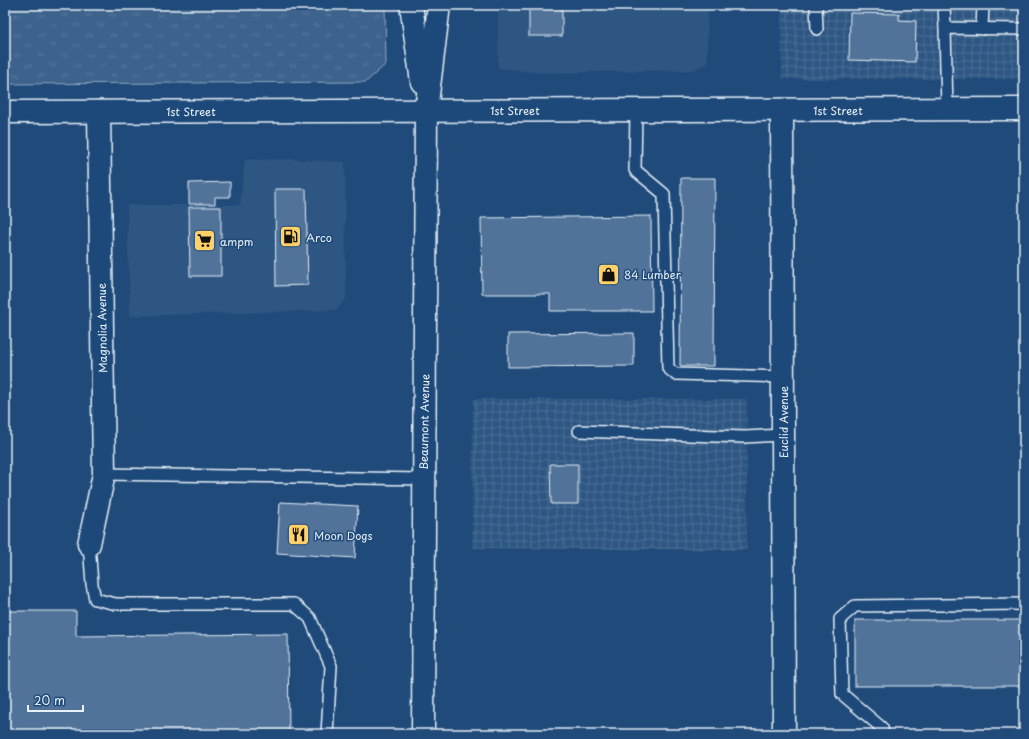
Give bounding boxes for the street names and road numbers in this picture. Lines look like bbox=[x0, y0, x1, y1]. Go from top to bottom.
street label: 1st Street bbox=[490, 102, 540, 119]
street label: 1st Street bbox=[813, 102, 863, 119]
street label: 1st Street bbox=[166, 103, 216, 120]
street label: Magnolia Avenue bbox=[93, 283, 111, 373]
street label: Beaumont Avenue bbox=[415, 374, 433, 470]
street label: Euclid Avenue bbox=[775, 386, 792, 458]

